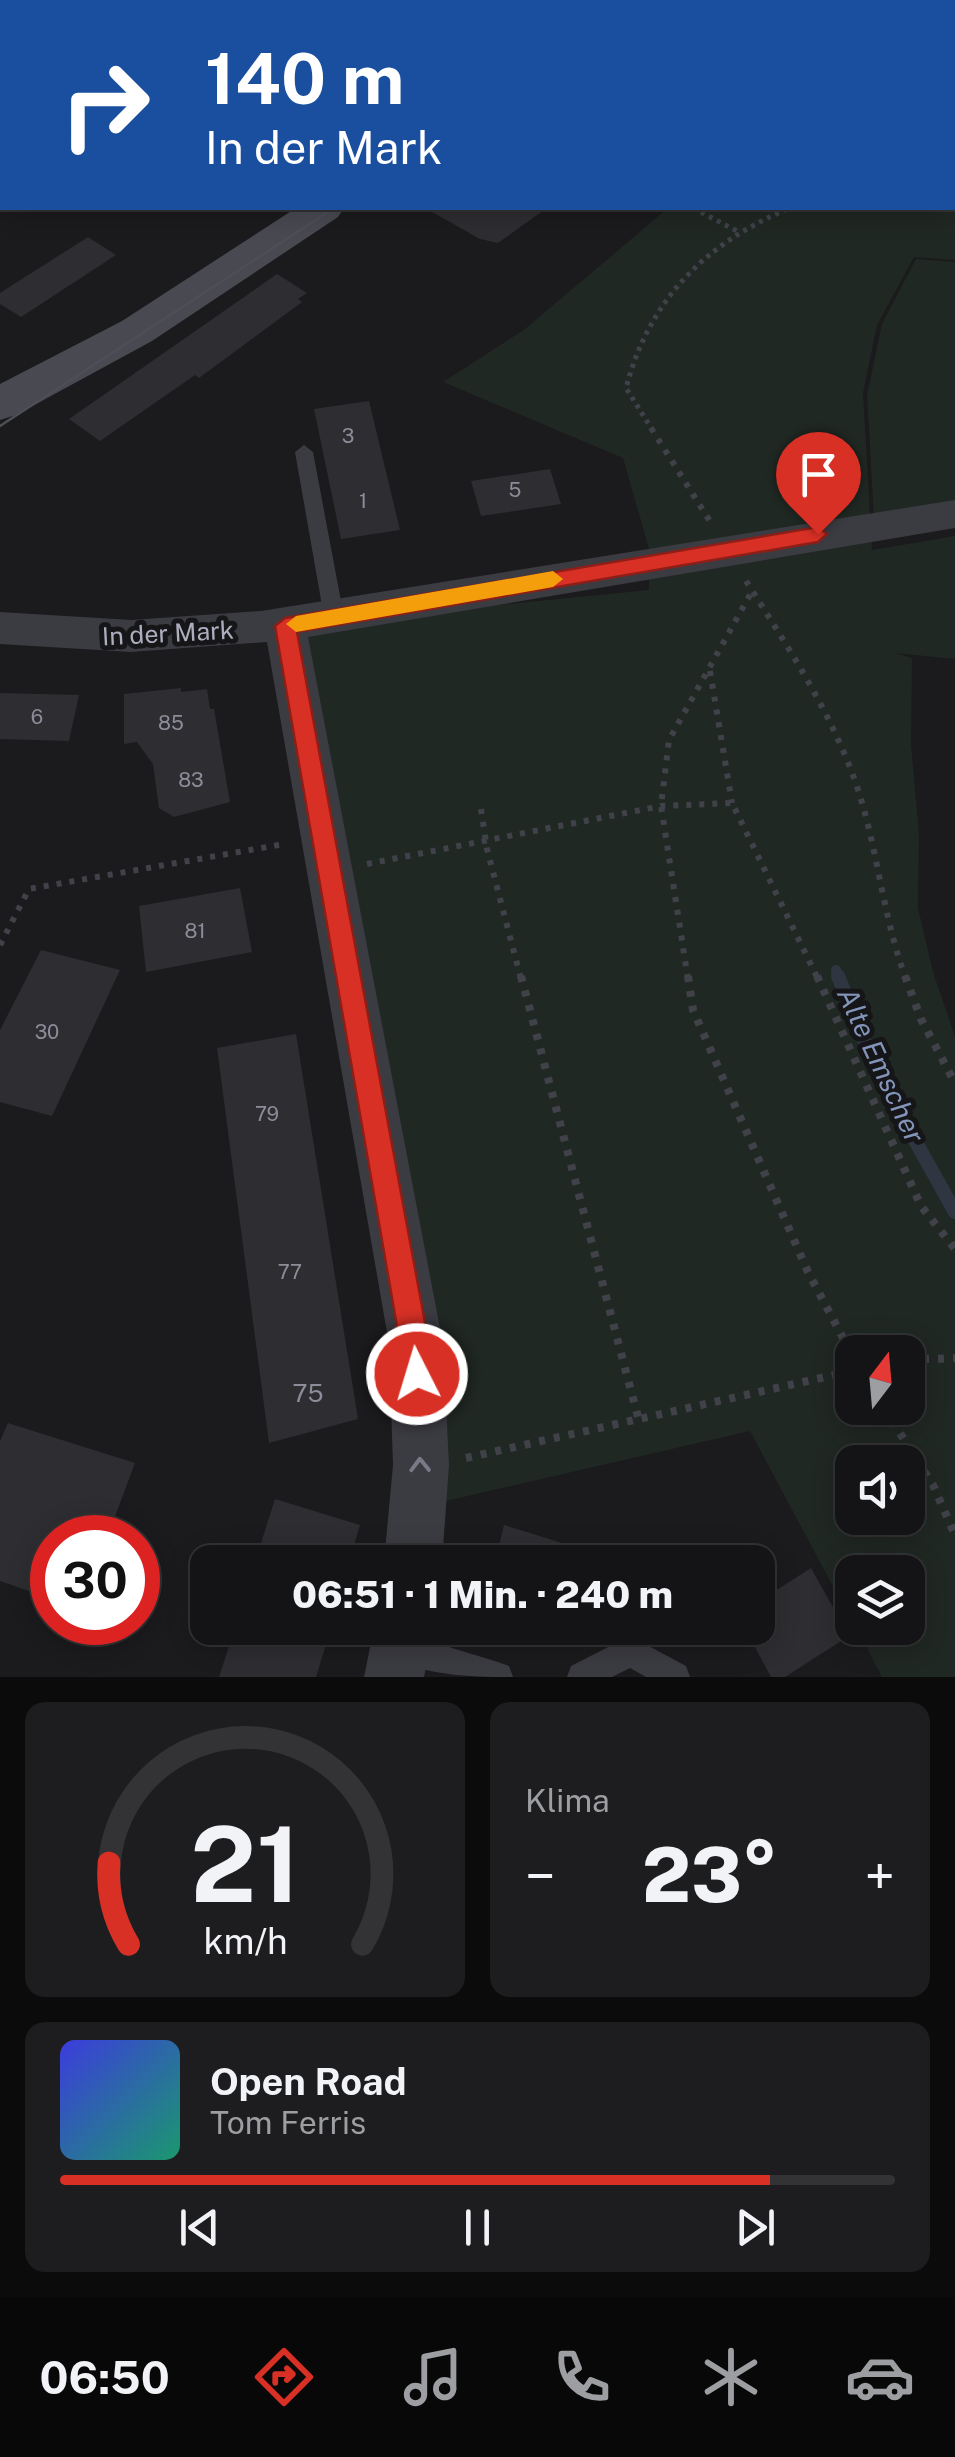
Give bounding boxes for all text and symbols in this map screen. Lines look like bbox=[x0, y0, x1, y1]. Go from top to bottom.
text: 140 m bbox=[205, 37, 404, 120]
icon: right bbox=[40, 40, 170, 170]
text: In der Mark bbox=[205, 121, 442, 174]
house number: 3 bbox=[342, 424, 354, 448]
pin bbox=[776, 432, 861, 535]
icon: arrive bbox=[791, 447, 846, 502]
house number: 5 bbox=[509, 478, 521, 502]
house number: 1 bbox=[359, 489, 367, 513]
street label: In der Mark bbox=[101, 615, 235, 651]
house number: 6 bbox=[31, 705, 43, 729]
house number: 85 bbox=[158, 711, 184, 735]
house number: 83 bbox=[178, 768, 204, 792]
house number: 81 bbox=[184, 919, 206, 943]
water label: Alte Emscher bbox=[831, 982, 932, 1148]
house number: 30 bbox=[35, 1020, 59, 1044]
house number: 79 bbox=[255, 1102, 279, 1126]
house number: 77 bbox=[278, 1260, 302, 1284]
position arrow bbox=[365, 1322, 469, 1426]
north arrow bbox=[835, 1335, 925, 1425]
map controls bbox=[835, 1335, 925, 1645]
house number: 75 bbox=[292, 1378, 324, 1408]
button: sound bbox=[835, 1445, 925, 1535]
one-way arrow bbox=[409, 1457, 431, 1472]
speed limit sign: 30 bbox=[30, 1515, 160, 1645]
button: layers bbox=[835, 1555, 925, 1645]
text: 06:51 · 1 Min. · 240 m bbox=[292, 1572, 673, 1617]
text: Klima bbox=[525, 1782, 610, 1819]
text: 21 bbox=[190, 1803, 300, 1925]
text: 23° bbox=[642, 1831, 778, 1919]
text: − bbox=[525, 1844, 556, 1908]
text: + bbox=[865, 1844, 895, 1908]
text: km/h bbox=[203, 1920, 287, 1962]
text: Open Road bbox=[210, 2059, 407, 2104]
text: Tom Ferris bbox=[210, 2104, 366, 2141]
icon: previous bbox=[172, 2200, 227, 2255]
icon: pause bbox=[450, 2200, 505, 2255]
icon: next bbox=[728, 2200, 783, 2255]
icon: directions bbox=[249, 2342, 319, 2412]
icon: music bbox=[398, 2342, 468, 2412]
icon: phone bbox=[547, 2342, 617, 2412]
icon: climate bbox=[696, 2342, 766, 2412]
icon: car bbox=[845, 2342, 915, 2412]
text: 06:50 bbox=[40, 2351, 170, 2404]

